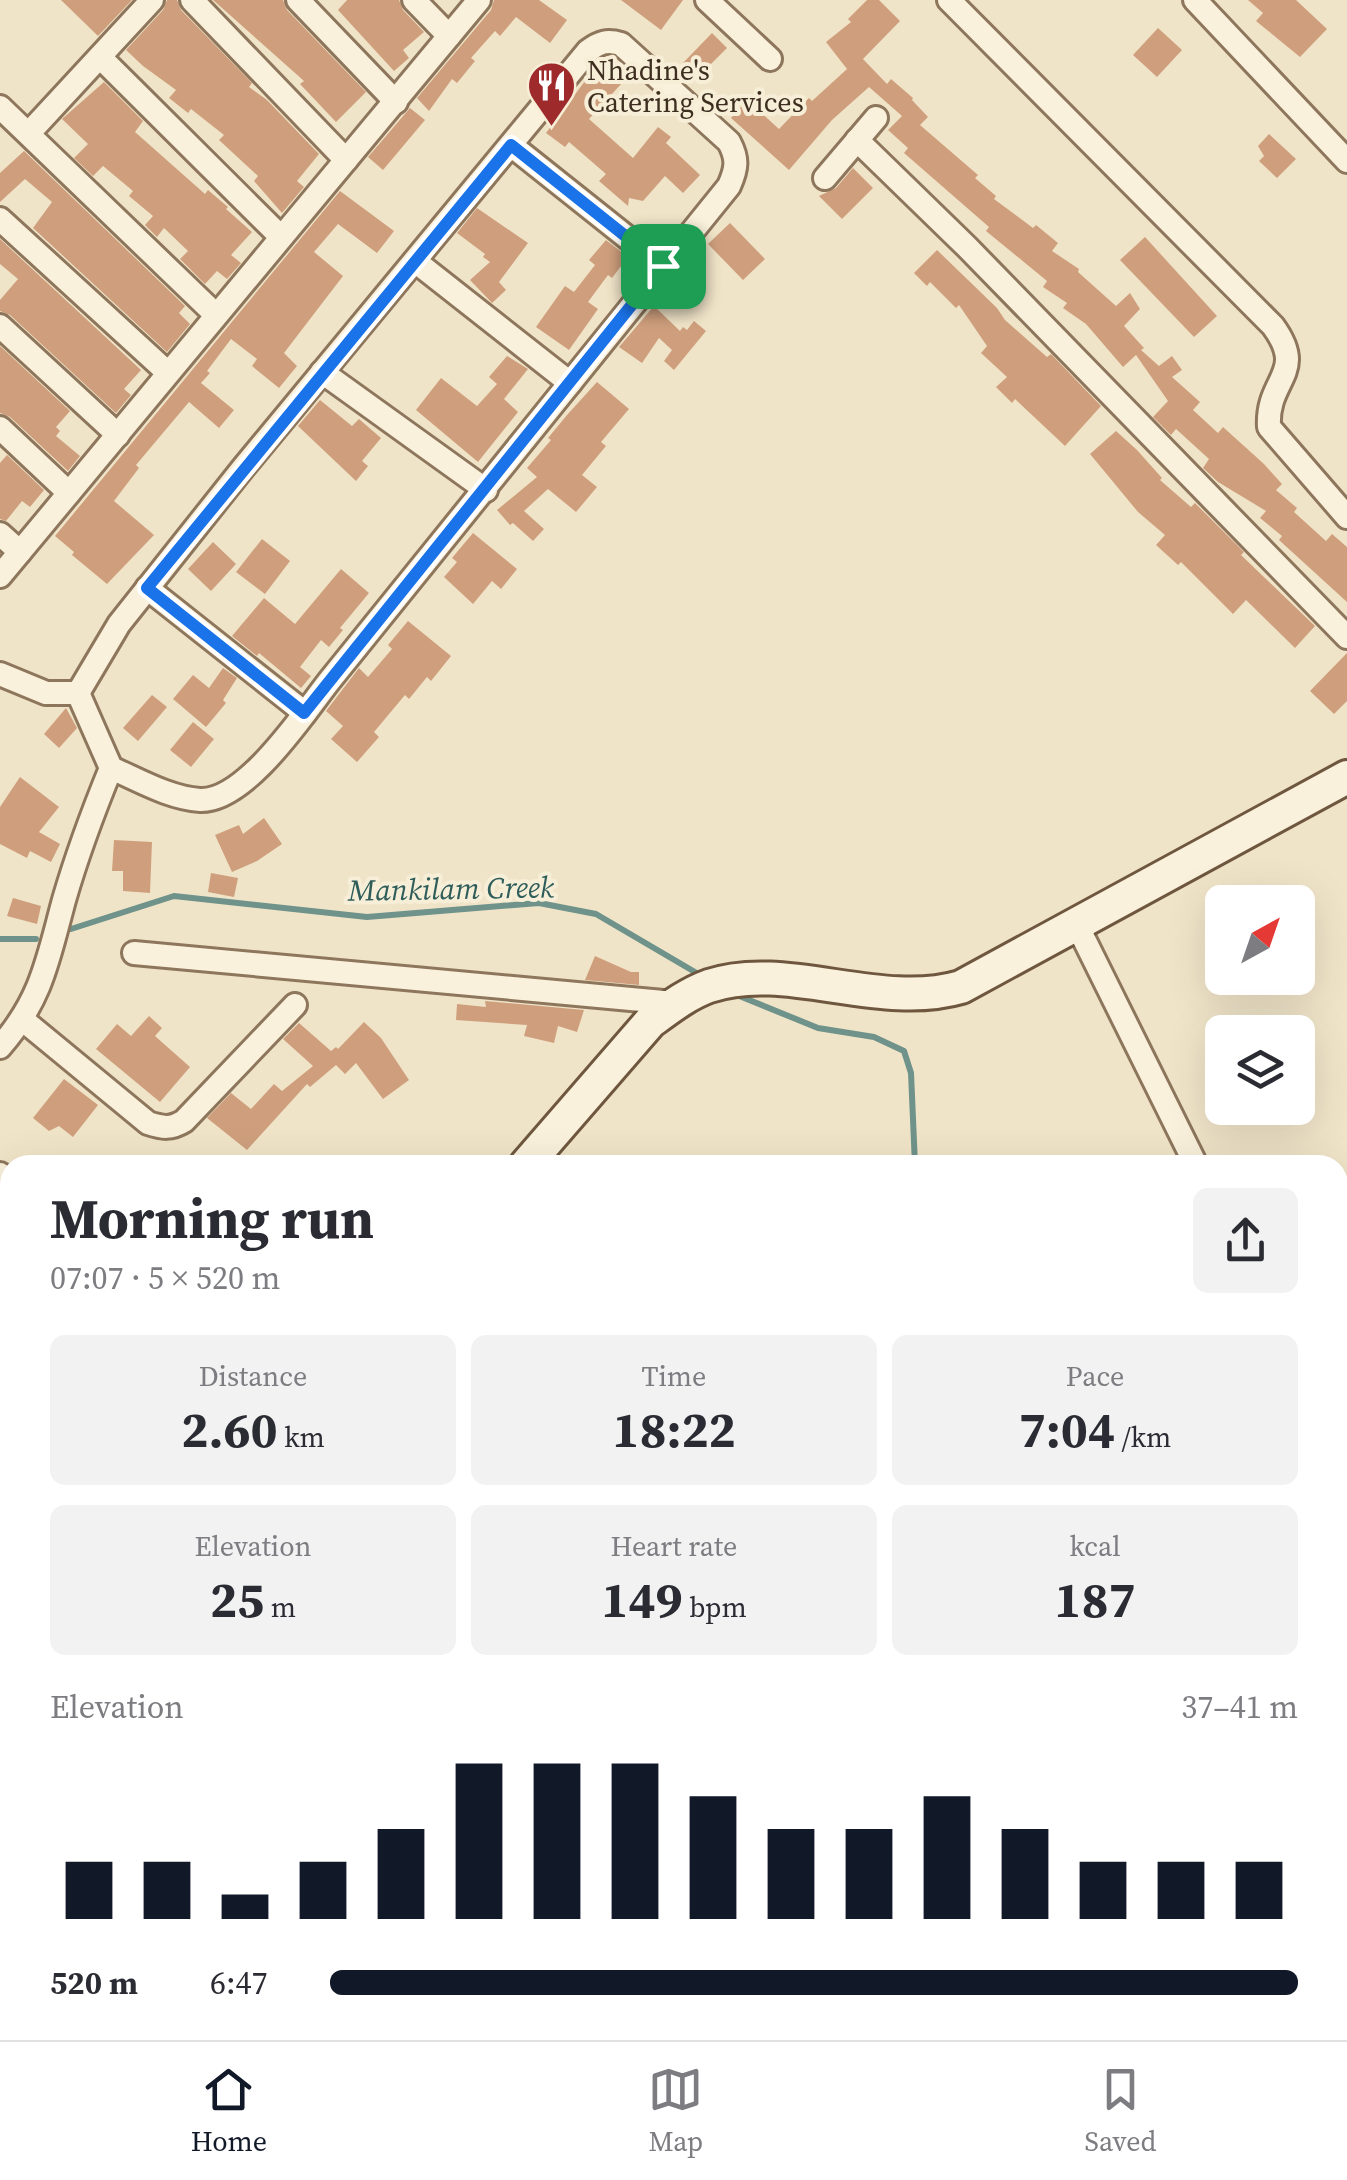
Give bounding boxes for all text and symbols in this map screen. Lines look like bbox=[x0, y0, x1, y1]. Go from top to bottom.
place label: Nhadine's Catering Services bbox=[587, 51, 804, 121]
restaurant icon: Nhadine's Catering Services bbox=[526, 60, 578, 128]
pin bbox=[621, 224, 706, 309]
icon: arrive bbox=[636, 239, 691, 294]
water label: Mankilam Creek bbox=[347, 866, 555, 911]
north arrow bbox=[1205, 885, 1315, 995]
map controls bbox=[1205, 885, 1315, 1125]
button: layers bbox=[1205, 1015, 1315, 1125]
text: Morning run bbox=[50, 1181, 374, 1256]
button: share bbox=[1193, 1188, 1298, 1293]
text: 07:07 · 5 × 520 m bbox=[50, 1256, 280, 1300]
text: Distance bbox=[199, 1357, 307, 1395]
text: Time bbox=[642, 1357, 706, 1395]
text: Pace bbox=[1066, 1357, 1124, 1395]
text: 2.60 bbox=[181, 1395, 278, 1464]
text: 18:22 bbox=[612, 1395, 736, 1464]
text: 7:04 bbox=[1019, 1395, 1115, 1464]
text: km bbox=[278, 1418, 325, 1456]
text: /km bbox=[1115, 1418, 1171, 1456]
text: Elevation bbox=[195, 1527, 311, 1565]
text: Heart rate bbox=[611, 1527, 737, 1565]
text: kcal bbox=[1069, 1527, 1121, 1565]
text: 25 bbox=[210, 1565, 264, 1634]
text: 149 bbox=[601, 1565, 683, 1634]
text: 187 bbox=[1054, 1565, 1136, 1634]
text: m bbox=[264, 1588, 296, 1626]
text: bpm bbox=[683, 1588, 747, 1626]
text: Elevation bbox=[50, 1685, 184, 1729]
text: 37–41 m bbox=[1181, 1685, 1298, 1729]
text: 520 m bbox=[50, 1961, 138, 2005]
text: 6:47 bbox=[210, 1961, 268, 2005]
tab: Home bbox=[191, 2062, 267, 2160]
tab: Map bbox=[648, 2062, 703, 2160]
tab: Saved bbox=[1085, 2062, 1156, 2160]

